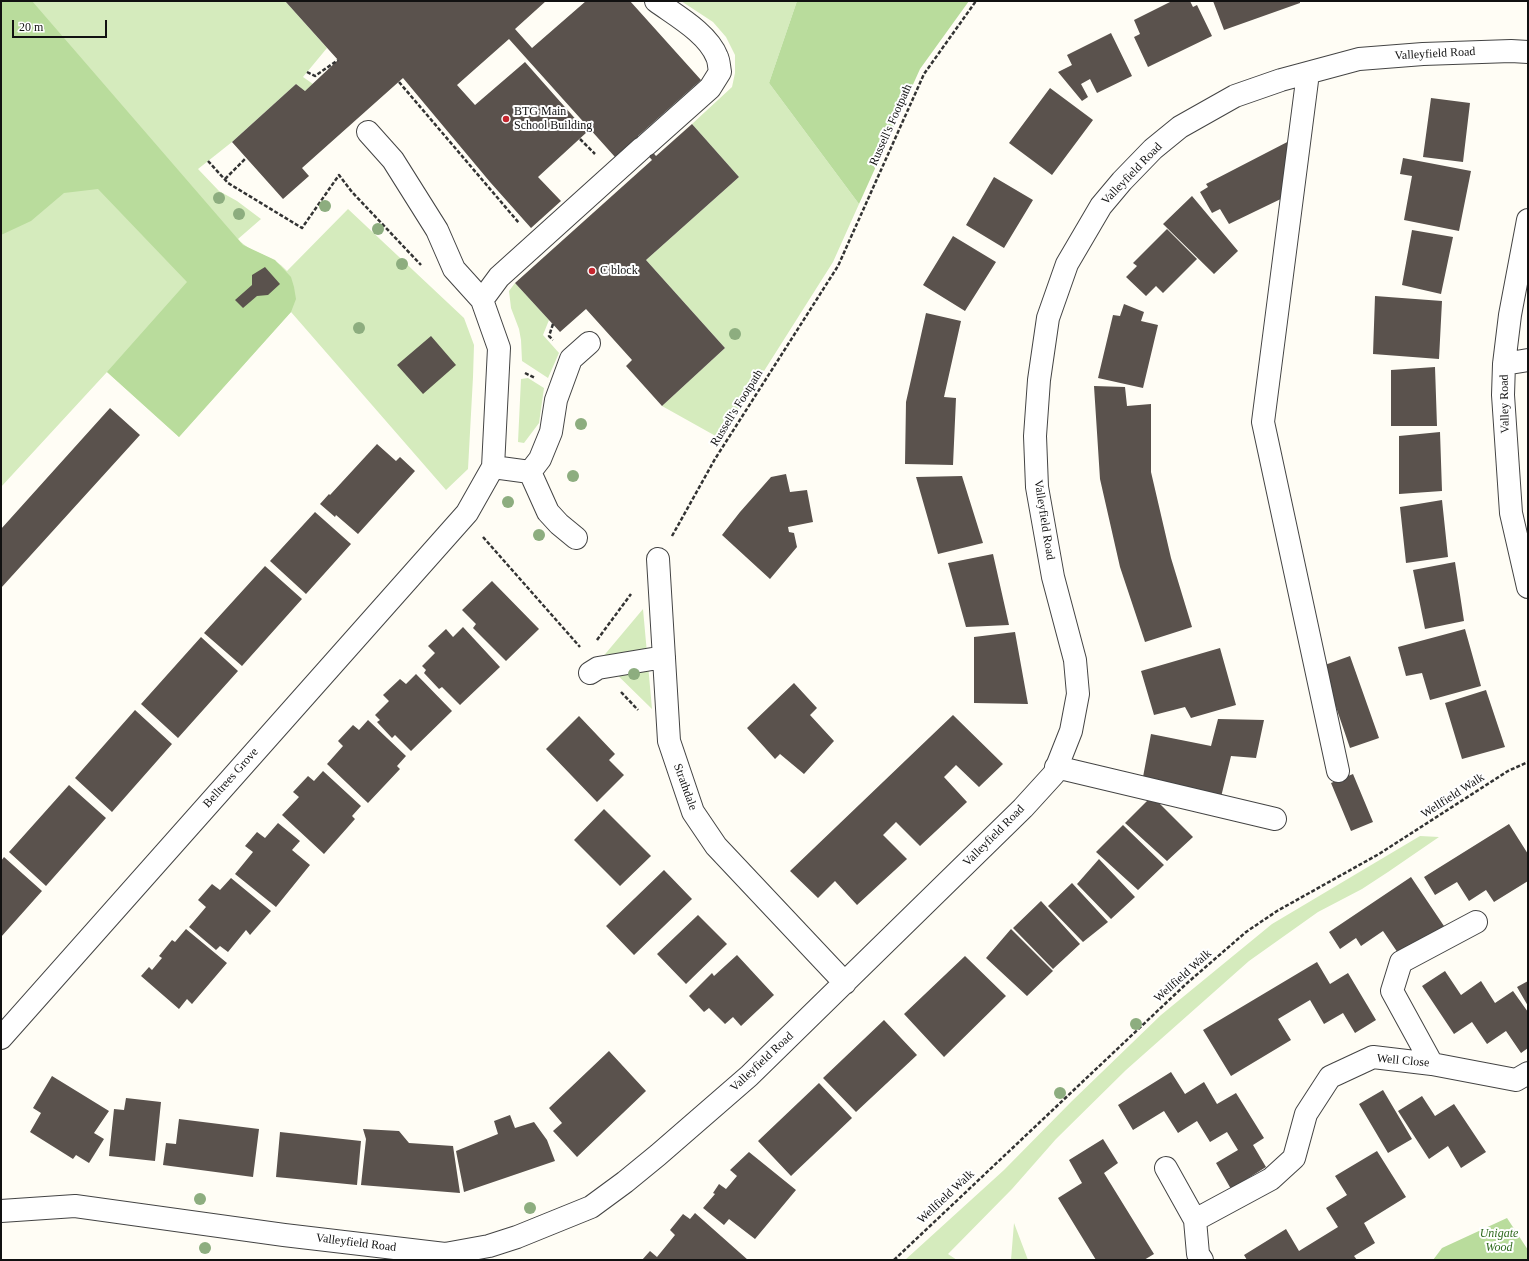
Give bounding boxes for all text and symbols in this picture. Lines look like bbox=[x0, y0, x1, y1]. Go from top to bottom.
scale bar bbox=[14, 12, 109, 38]
text: 20 m bbox=[19, 20, 43, 34]
street label: Valleyfield Road bbox=[1394, 45, 1476, 63]
street label: Russell's Footpath bbox=[867, 82, 915, 168]
place label: BTG Main School Building bbox=[514, 105, 592, 133]
marker: BTG Main School Building bbox=[501, 114, 511, 124]
street label: Valleyfield Road bbox=[1099, 140, 1165, 208]
place label: C block bbox=[600, 264, 638, 278]
marker: C block bbox=[587, 266, 597, 276]
street label: Russell's Footpath bbox=[708, 367, 766, 449]
street label: Valley Road bbox=[1497, 374, 1513, 434]
street label: Valleyfield Road bbox=[1031, 479, 1057, 561]
street label: Belltrees Grove bbox=[200, 745, 262, 811]
street label: Strathdale bbox=[670, 762, 700, 812]
street label: Wellfield Walk bbox=[1419, 770, 1487, 822]
street label: Valleyfield Road bbox=[960, 802, 1028, 870]
street label: Wellfield Walk bbox=[1151, 946, 1215, 1006]
street label: Valleyfield Road bbox=[727, 1029, 797, 1095]
street label: Well Close bbox=[1376, 1052, 1430, 1070]
street label: Wellfield Walk bbox=[915, 1167, 977, 1227]
park label: Unigate Wood bbox=[1480, 1227, 1518, 1255]
street label: Valleyfield Road bbox=[315, 1231, 397, 1255]

